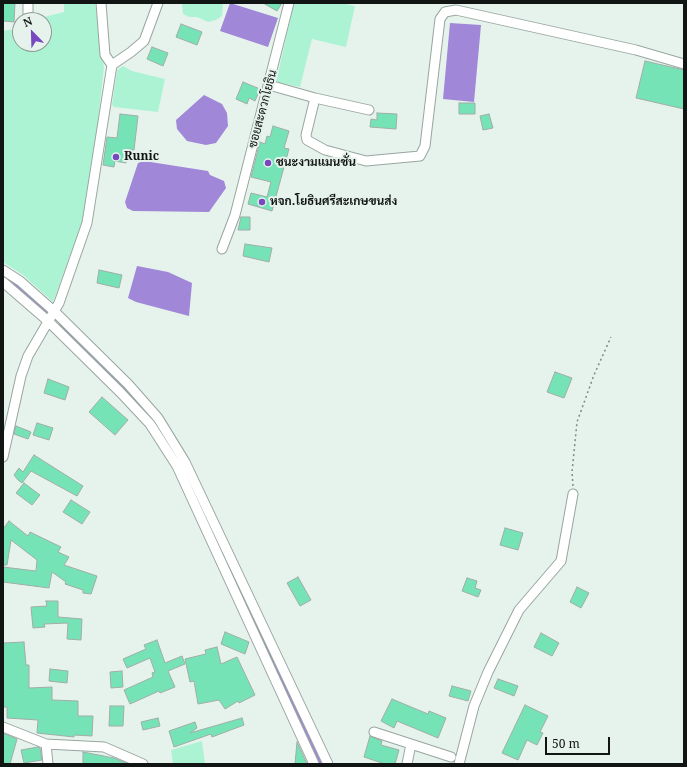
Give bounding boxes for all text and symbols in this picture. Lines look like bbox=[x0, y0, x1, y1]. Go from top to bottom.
north arrow bbox=[12, 12, 52, 52]
text: N bbox=[21, 13, 34, 30]
street label: ซอยสะดวกโยธิน bbox=[246, 68, 280, 150]
place label: Runic bbox=[124, 150, 159, 164]
marker: Runic bbox=[111, 152, 121, 162]
place label: ชนะงามแมนชั่น bbox=[276, 156, 356, 170]
marker: ชนะงามแมนชั่น bbox=[263, 158, 273, 168]
place label: หจก.โยธินศรีสะเกษขนส่ง bbox=[270, 195, 397, 209]
marker: หจก.โยธินศรีสะเกษขนส่ง bbox=[257, 197, 267, 207]
scale bar bbox=[547, 729, 612, 755]
text: 50 m bbox=[552, 735, 580, 752]

